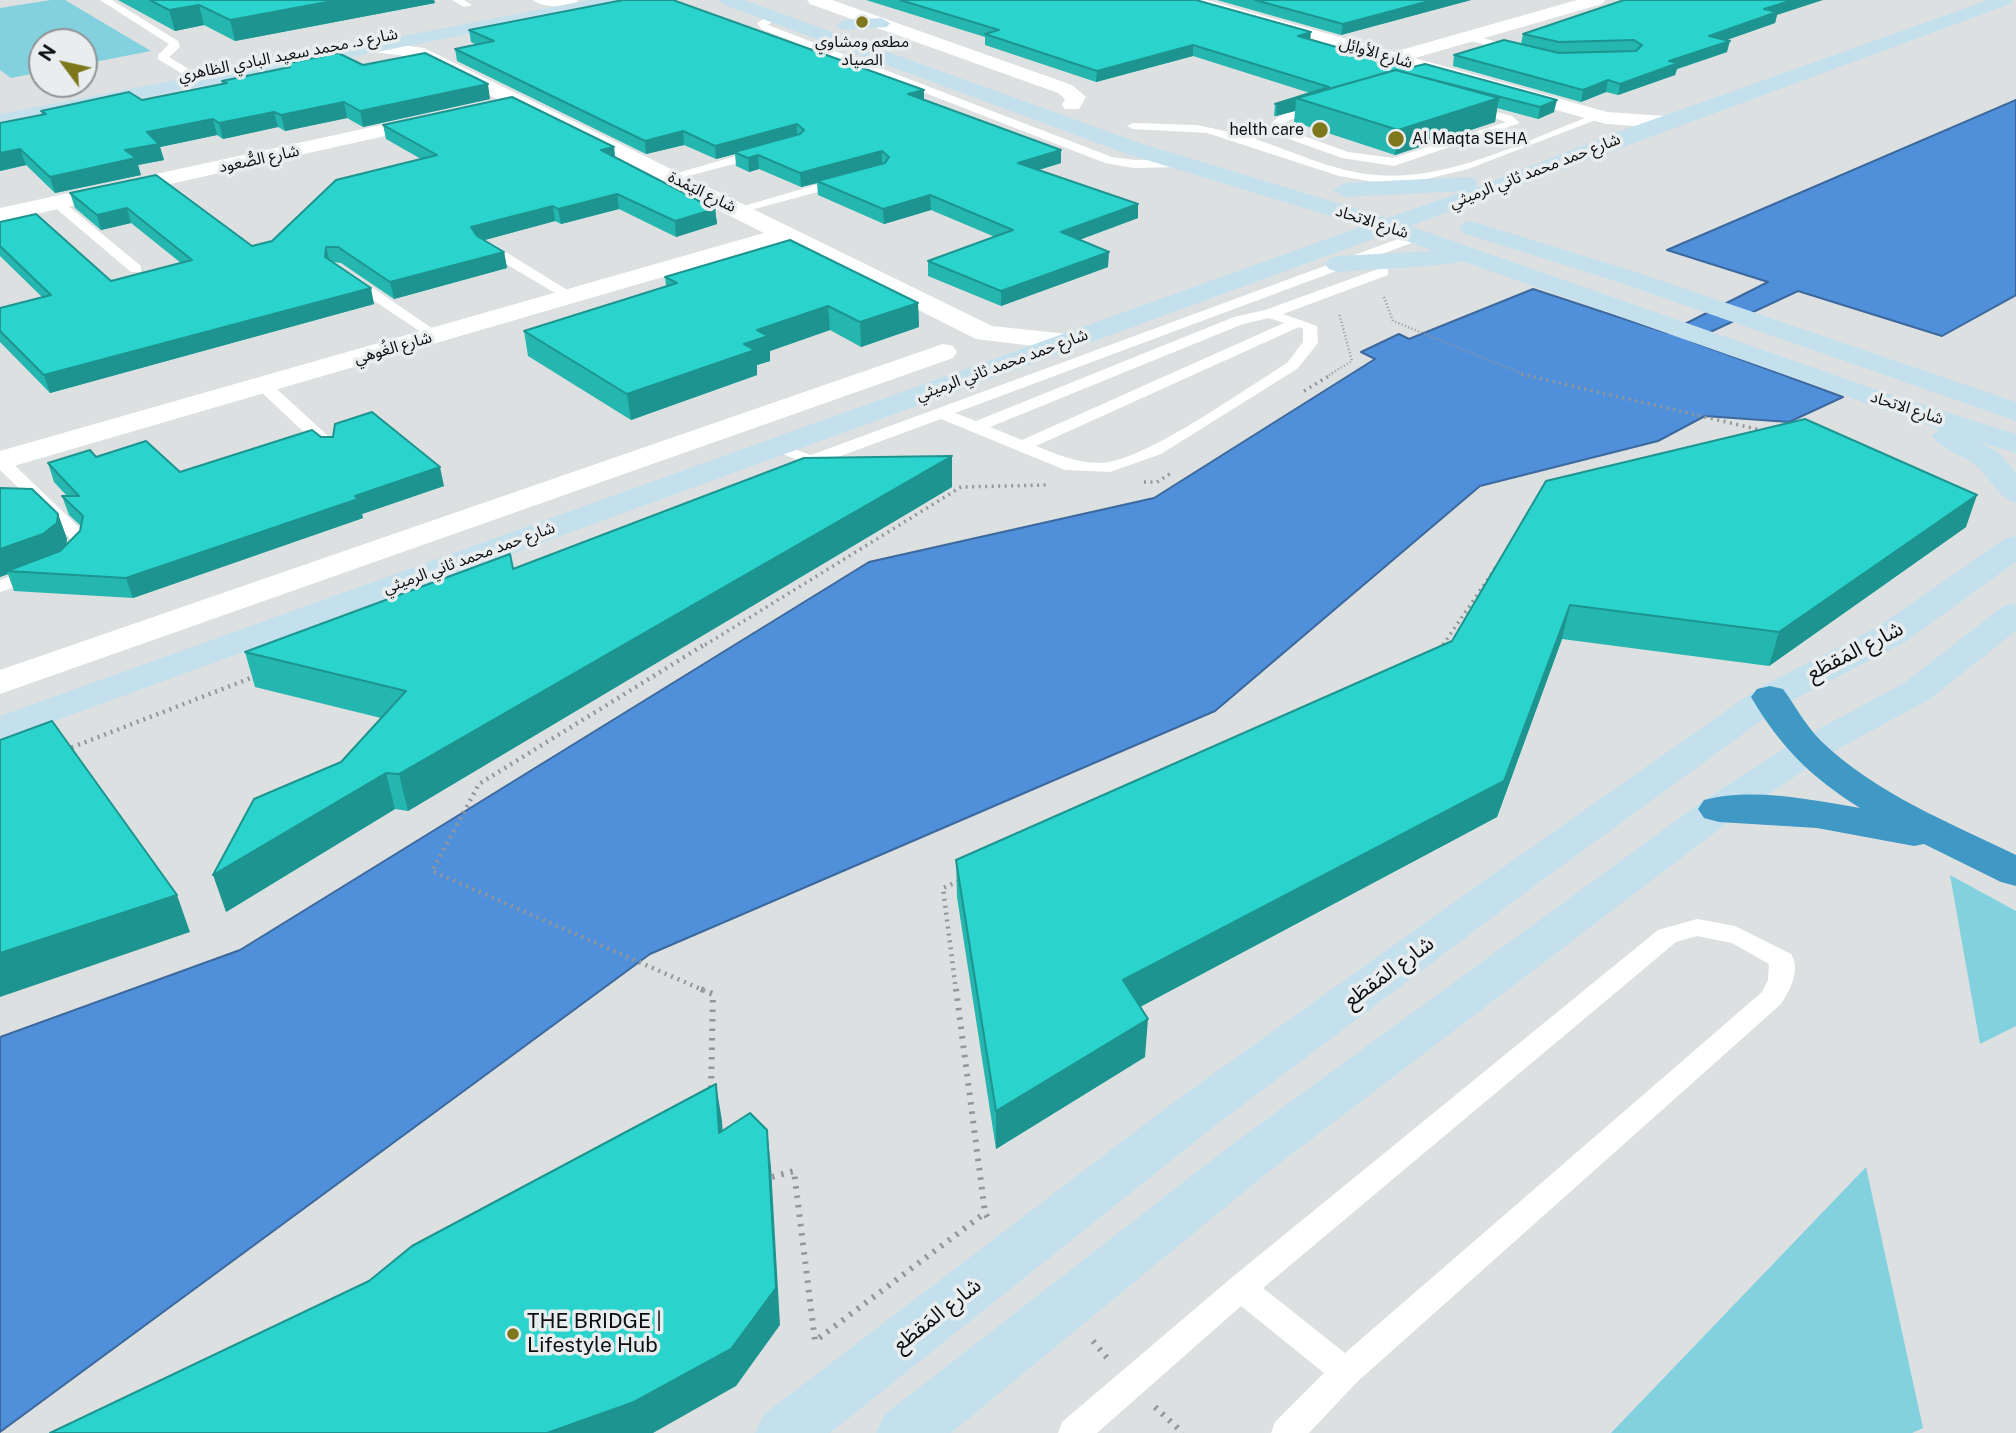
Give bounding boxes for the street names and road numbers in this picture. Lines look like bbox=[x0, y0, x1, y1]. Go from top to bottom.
street label: شارع د. محمد سعيد البادي الظاهري bbox=[177, 24, 399, 86]
street label: شارع الأوائِل bbox=[1337, 33, 1415, 73]
street label: شارع حمد محمد ثاني الرميثي bbox=[1447, 130, 1623, 212]
street label: شارع الصُّعود bbox=[217, 141, 301, 177]
street label: شارع اليَمْدة bbox=[665, 167, 739, 217]
street label: شارع الاتحاد bbox=[1333, 201, 1411, 243]
street label: شارع حمد محمد ثاني الرميثي bbox=[913, 325, 1091, 405]
street label: شارع الغُوهي bbox=[352, 328, 434, 368]
street label: شارع الاتحاد bbox=[1868, 387, 1946, 429]
street label: شارع حمد محمد ثاني الرميثي bbox=[380, 518, 558, 598]
street label: شارع المَقطَع bbox=[1802, 616, 1908, 686]
street label: شارع المَقطَع bbox=[1339, 931, 1439, 1013]
street label: شارع المَقطَع bbox=[888, 1273, 986, 1357]

